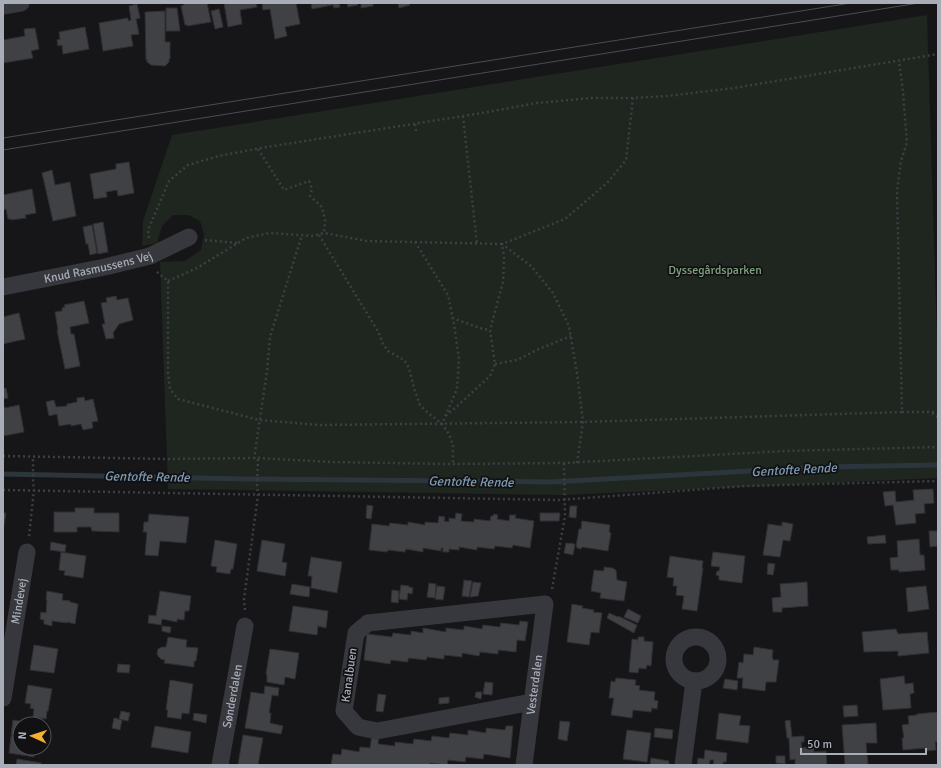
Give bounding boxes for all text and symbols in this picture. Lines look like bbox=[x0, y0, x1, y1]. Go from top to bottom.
street label: Knud Rasmussens Vej bbox=[43, 249, 155, 287]
park label: Dyssegårdsparken bbox=[668, 263, 762, 278]
water label: Gentofte Rende bbox=[751, 460, 839, 480]
water label: Gentofte Rende bbox=[104, 468, 191, 486]
water label: Gentofte Rende bbox=[428, 473, 515, 491]
street label: Mindevej bbox=[8, 577, 31, 625]
street label: Kanalbuen bbox=[338, 647, 361, 703]
street label: Vesterdalen bbox=[524, 654, 546, 716]
street label: Sønderdalen bbox=[220, 663, 246, 729]
north arrow bbox=[12, 716, 52, 756]
scale bar bbox=[801, 730, 926, 756]
text: N bbox=[16, 731, 29, 740]
text: 50 m bbox=[807, 737, 832, 752]

